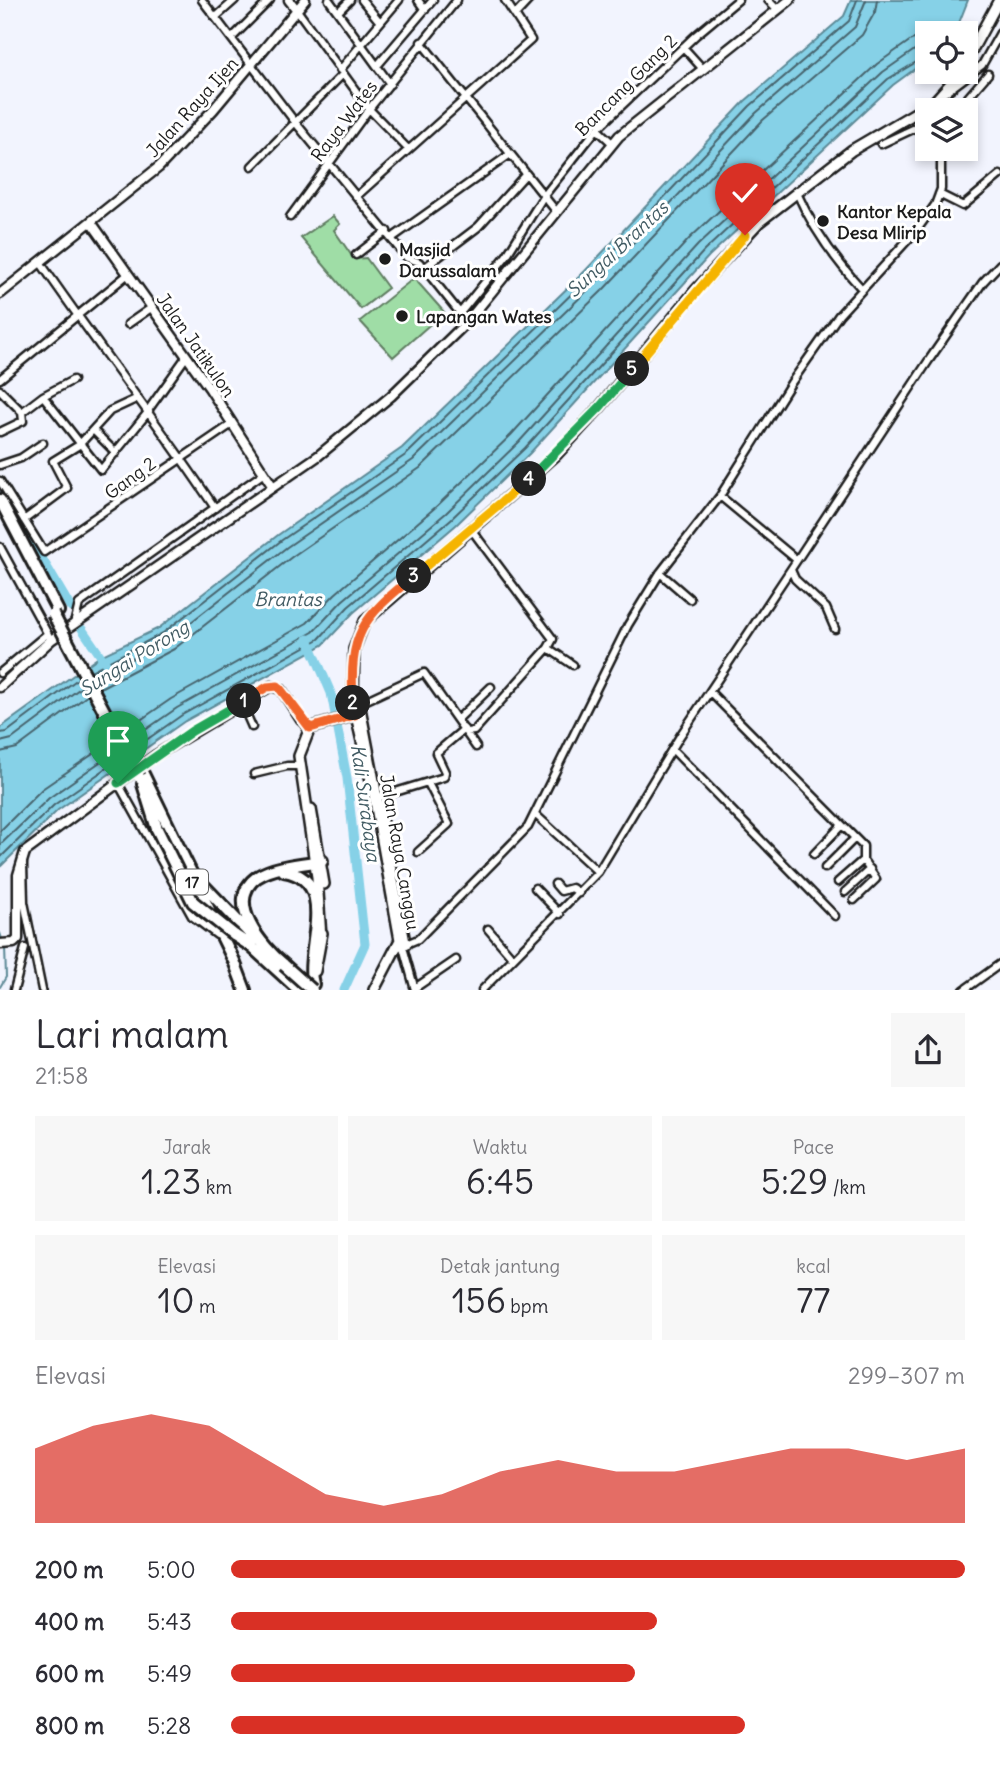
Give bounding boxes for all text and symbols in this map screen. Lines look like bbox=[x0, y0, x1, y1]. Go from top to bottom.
map controls bbox=[915, 21, 978, 161]
button: locate bbox=[915, 21, 978, 84]
street label: Bancang Gang 2 bbox=[570, 29, 682, 141]
street label: Jalan Raya Ijen bbox=[141, 52, 243, 162]
street label: Raya Wates bbox=[306, 76, 382, 166]
button: layers bbox=[915, 98, 978, 161]
pin bbox=[715, 163, 775, 235]
icon: check bbox=[726, 174, 764, 212]
water label: Sungai Brantas bbox=[561, 195, 674, 302]
place label: Kantor Kepala Desa Mlirip bbox=[837, 200, 952, 244]
marker: Kantor Kepala Desa Mlirip bbox=[815, 213, 831, 229]
place label: Masjid Darussalam bbox=[399, 238, 497, 282]
marker: Masjid Darussalam bbox=[377, 251, 393, 267]
street label: Jalan Jatikulon bbox=[152, 288, 240, 402]
place label: Lapangan Wates bbox=[416, 305, 552, 328]
marker: Lapangan Wates bbox=[394, 308, 410, 324]
pin: 5 bbox=[614, 352, 650, 386]
text: 5 bbox=[626, 356, 637, 380]
street label: Gang 2 bbox=[100, 452, 160, 504]
pin: 4 bbox=[512, 462, 546, 496]
text: 4 bbox=[523, 466, 534, 490]
pin: 3 bbox=[396, 558, 432, 594]
text: 3 bbox=[408, 563, 419, 587]
water label: Brantas bbox=[254, 587, 323, 611]
water label: Sungai Porong bbox=[75, 614, 194, 701]
pin: 1 bbox=[226, 684, 262, 718]
pin: 2 bbox=[336, 686, 370, 720]
text: 1 bbox=[240, 688, 247, 712]
text: 2 bbox=[347, 690, 358, 714]
pin bbox=[88, 711, 148, 783]
icon: arrive bbox=[99, 722, 137, 760]
water label: Kali Surabaya bbox=[346, 743, 386, 864]
street label: Jalan Raya Canggu bbox=[375, 772, 425, 932]
road number: 17 bbox=[176, 870, 208, 894]
text: Lari malam bbox=[35, 1011, 229, 1058]
button: share bbox=[891, 1013, 965, 1087]
text: 21:58 bbox=[35, 1061, 88, 1090]
text: Jarak bbox=[162, 1135, 211, 1159]
text: Waktu bbox=[473, 1135, 527, 1159]
text: Pace bbox=[793, 1135, 834, 1159]
text: 1.23 bbox=[141, 1159, 201, 1203]
text: 6:45 bbox=[466, 1159, 534, 1203]
text: 5:29 bbox=[761, 1159, 828, 1203]
text: km bbox=[201, 1175, 232, 1199]
text: /km bbox=[828, 1175, 866, 1199]
text: Elevasi bbox=[157, 1254, 216, 1278]
text: Detak jantung bbox=[440, 1254, 560, 1278]
text: kcal bbox=[796, 1254, 830, 1278]
text: 10 bbox=[158, 1278, 195, 1322]
text: 156 bbox=[452, 1278, 506, 1322]
text: 77 bbox=[796, 1278, 830, 1322]
text: m bbox=[195, 1294, 216, 1318]
text: bpm bbox=[506, 1294, 548, 1318]
text: Elevasi bbox=[35, 1361, 106, 1390]
text: 299–307 m bbox=[848, 1361, 965, 1390]
text: 200 m bbox=[35, 1555, 104, 1584]
text: 5:00 bbox=[147, 1555, 196, 1584]
text: 400 m bbox=[35, 1607, 104, 1636]
text: 5:43 bbox=[147, 1607, 192, 1636]
text: 600 m bbox=[35, 1659, 104, 1688]
text: 5:49 bbox=[147, 1659, 192, 1688]
text: 800 m bbox=[35, 1711, 104, 1740]
text: 5:28 bbox=[147, 1711, 191, 1740]

